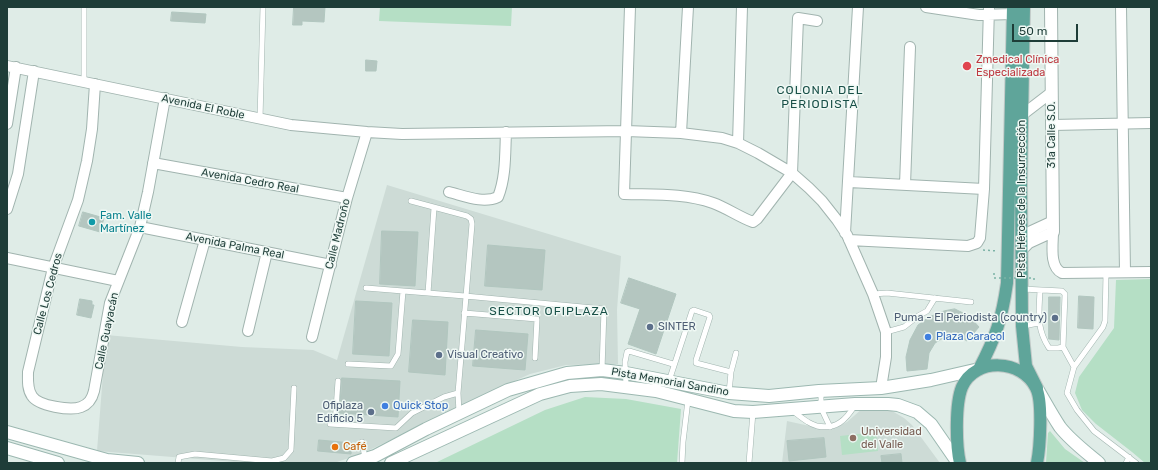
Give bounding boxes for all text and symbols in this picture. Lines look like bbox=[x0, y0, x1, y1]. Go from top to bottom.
scale bar bbox=[1014, 16, 1080, 42]
text: 50 m bbox=[1019, 24, 1047, 38]
place label: Zmedical Clínica Especializada bbox=[976, 53, 1059, 79]
marker: Zmedical Clínica Especializada bbox=[961, 60, 973, 72]
district label: COLONIA DEL PERIODISTA bbox=[777, 84, 863, 112]
street label: Avenida El Roble bbox=[160, 92, 246, 122]
street label: 31a Calle S.O. bbox=[1045, 102, 1059, 168]
street label: Pista Héroes de la Insurrección bbox=[1015, 120, 1029, 278]
street label: Avenida Cedro Real bbox=[200, 166, 300, 196]
street label: Calle Madroño bbox=[323, 197, 353, 271]
place label: Fam. Valle Martínez bbox=[100, 209, 152, 235]
marker: Fam. Valle Martínez bbox=[87, 217, 97, 227]
street label: Avenida Palma Real bbox=[185, 230, 285, 262]
street label: Calle Los Cedros bbox=[31, 252, 65, 336]
street label: Calle Guayacán bbox=[92, 291, 122, 371]
district label: SECTOR OFIPLAZA bbox=[489, 305, 609, 319]
place label: Puma - El Periodista (country) bbox=[894, 311, 1047, 325]
marker: Puma - El Periodista (country) bbox=[1050, 313, 1060, 323]
place label: SINTER bbox=[658, 320, 696, 334]
marker: SINTER bbox=[645, 322, 655, 332]
place label: Plaza Caracol bbox=[936, 330, 1005, 344]
marker: Plaza Caracol bbox=[923, 332, 933, 342]
place label: Visual Creativo bbox=[447, 348, 523, 362]
marker: Visual Creativo bbox=[434, 350, 444, 360]
street label: Pista Memorial Sandino bbox=[610, 365, 730, 399]
place label: Ofiplaza Edificio 5 bbox=[317, 399, 363, 425]
place label: Quick Stop bbox=[393, 399, 448, 413]
marker: Quick Stop bbox=[380, 401, 390, 411]
marker: Ofiplaza Edificio 5 bbox=[366, 407, 376, 417]
place label: Universidad del Valle bbox=[861, 425, 922, 451]
marker: Universidad del Valle bbox=[848, 433, 858, 443]
place label: Café bbox=[343, 440, 367, 454]
marker: Café bbox=[330, 442, 340, 452]

